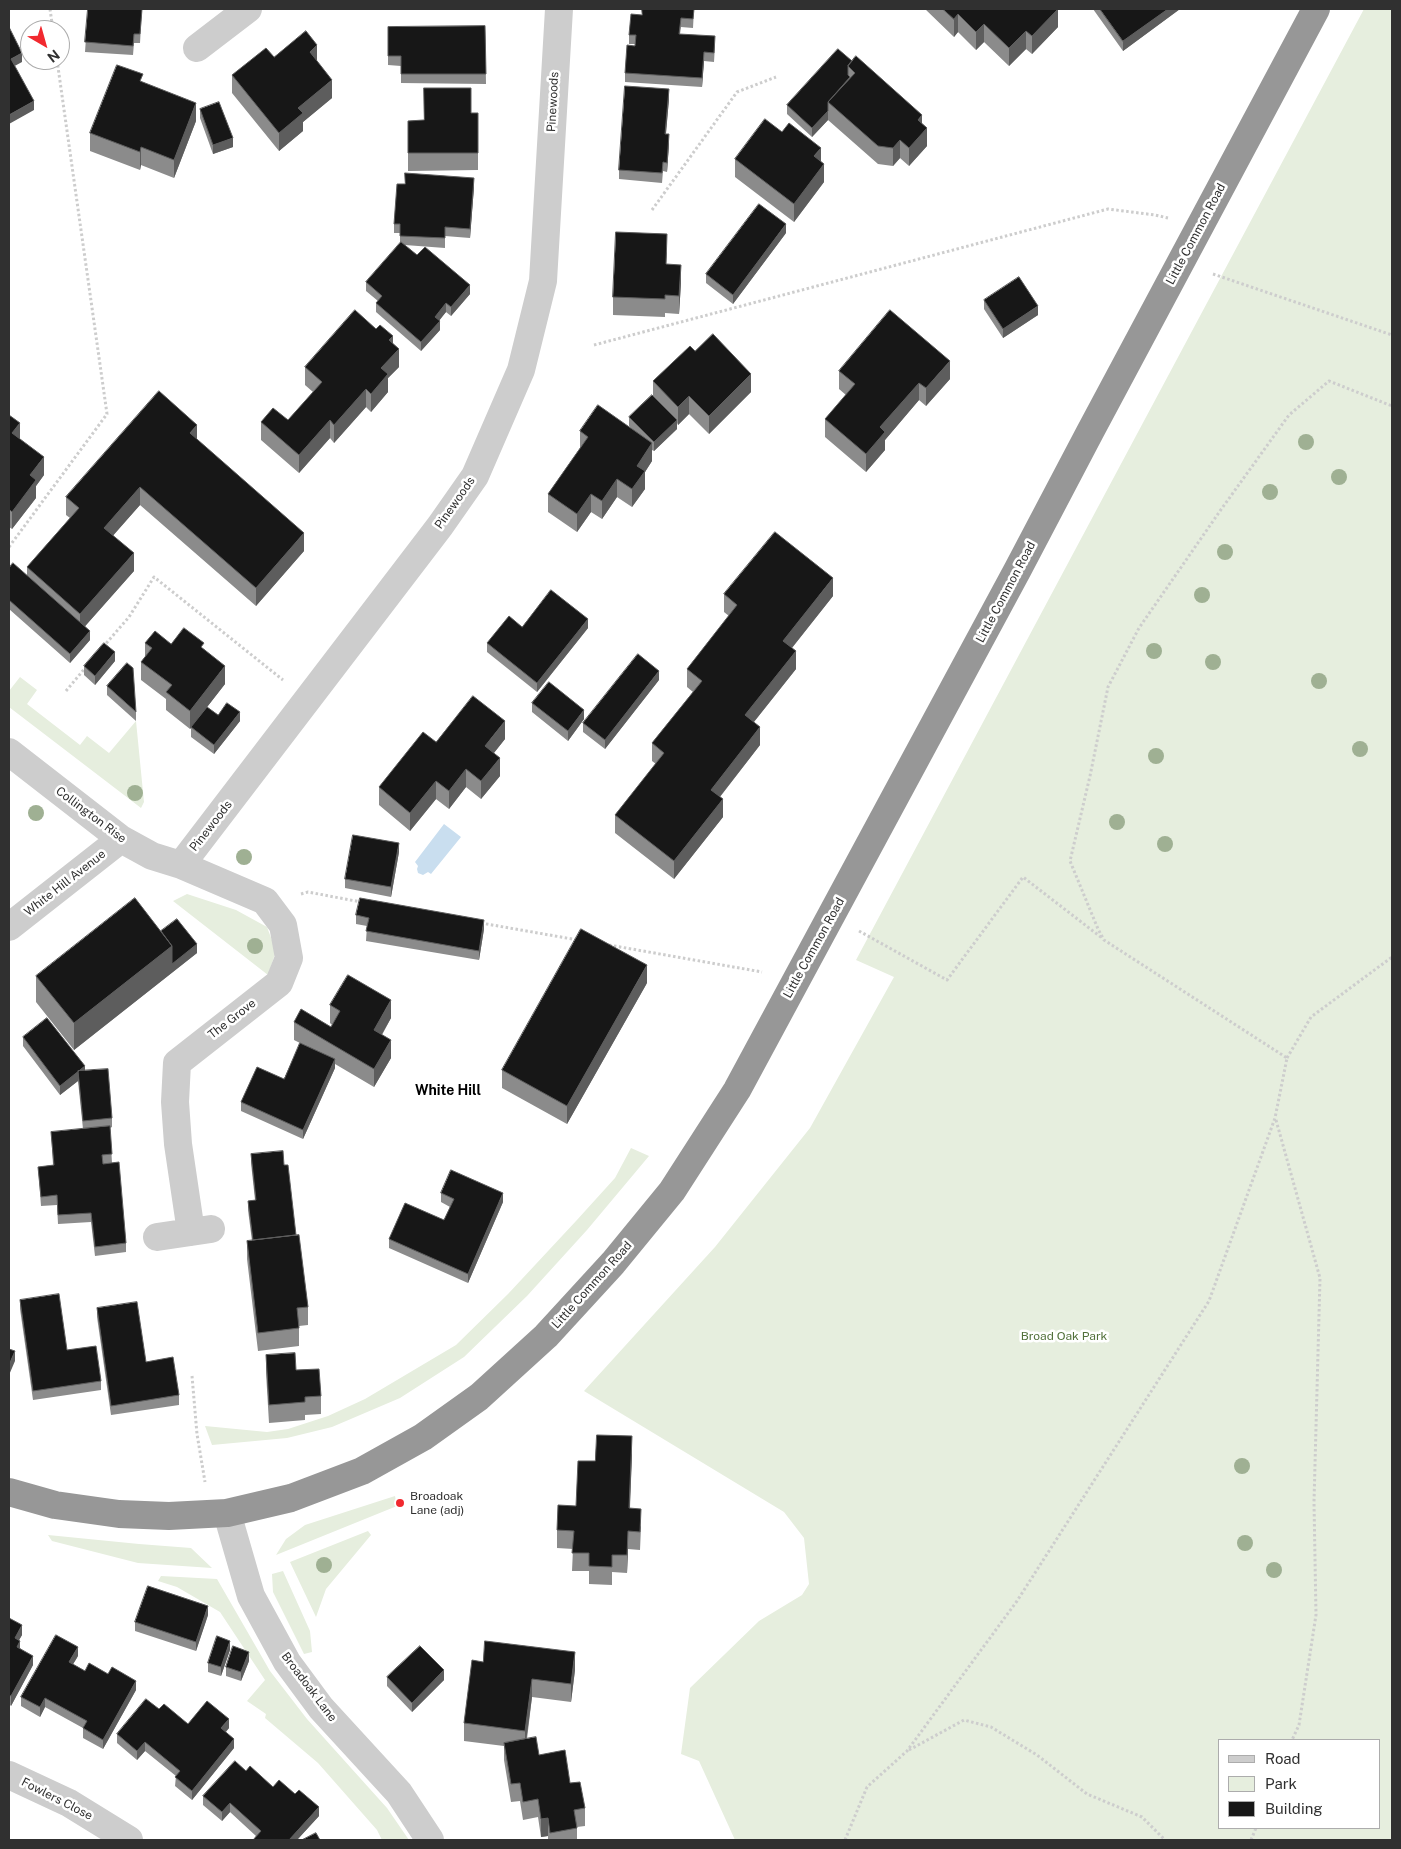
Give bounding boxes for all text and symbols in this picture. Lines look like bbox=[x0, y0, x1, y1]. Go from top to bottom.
north arrow bbox=[20, 20, 70, 70]
text: N bbox=[44, 46, 63, 66]
street label: Pinewoods bbox=[544, 71, 562, 133]
street label: Little Common Road bbox=[1163, 181, 1229, 287]
street label: Pinewoods bbox=[432, 474, 478, 532]
street label: Little Common Road bbox=[973, 539, 1039, 645]
street label: Collington Rise bbox=[53, 784, 129, 846]
street label: Pinewoods bbox=[187, 798, 235, 854]
street label: White Hill Avenue bbox=[22, 847, 108, 919]
street label: Little Common Road bbox=[780, 895, 848, 1001]
street label: The Grove bbox=[205, 996, 259, 1042]
district label: White Hill bbox=[415, 1083, 481, 1099]
street label: Little Common Road bbox=[549, 1238, 635, 1332]
park label: Broad Oak Park bbox=[1021, 1329, 1107, 1343]
place label: Broadoak Lane (adj) bbox=[410, 1489, 464, 1517]
marker: Broadoak Lane (adj) bbox=[394, 1497, 406, 1509]
street label: Broadoak Lane bbox=[278, 1649, 340, 1725]
legend bbox=[1218, 1739, 1381, 1829]
text: Road bbox=[1265, 1750, 1301, 1767]
street label: Fowlers Close bbox=[19, 1775, 95, 1823]
text: Park bbox=[1265, 1775, 1297, 1792]
text: Building bbox=[1265, 1800, 1323, 1817]

